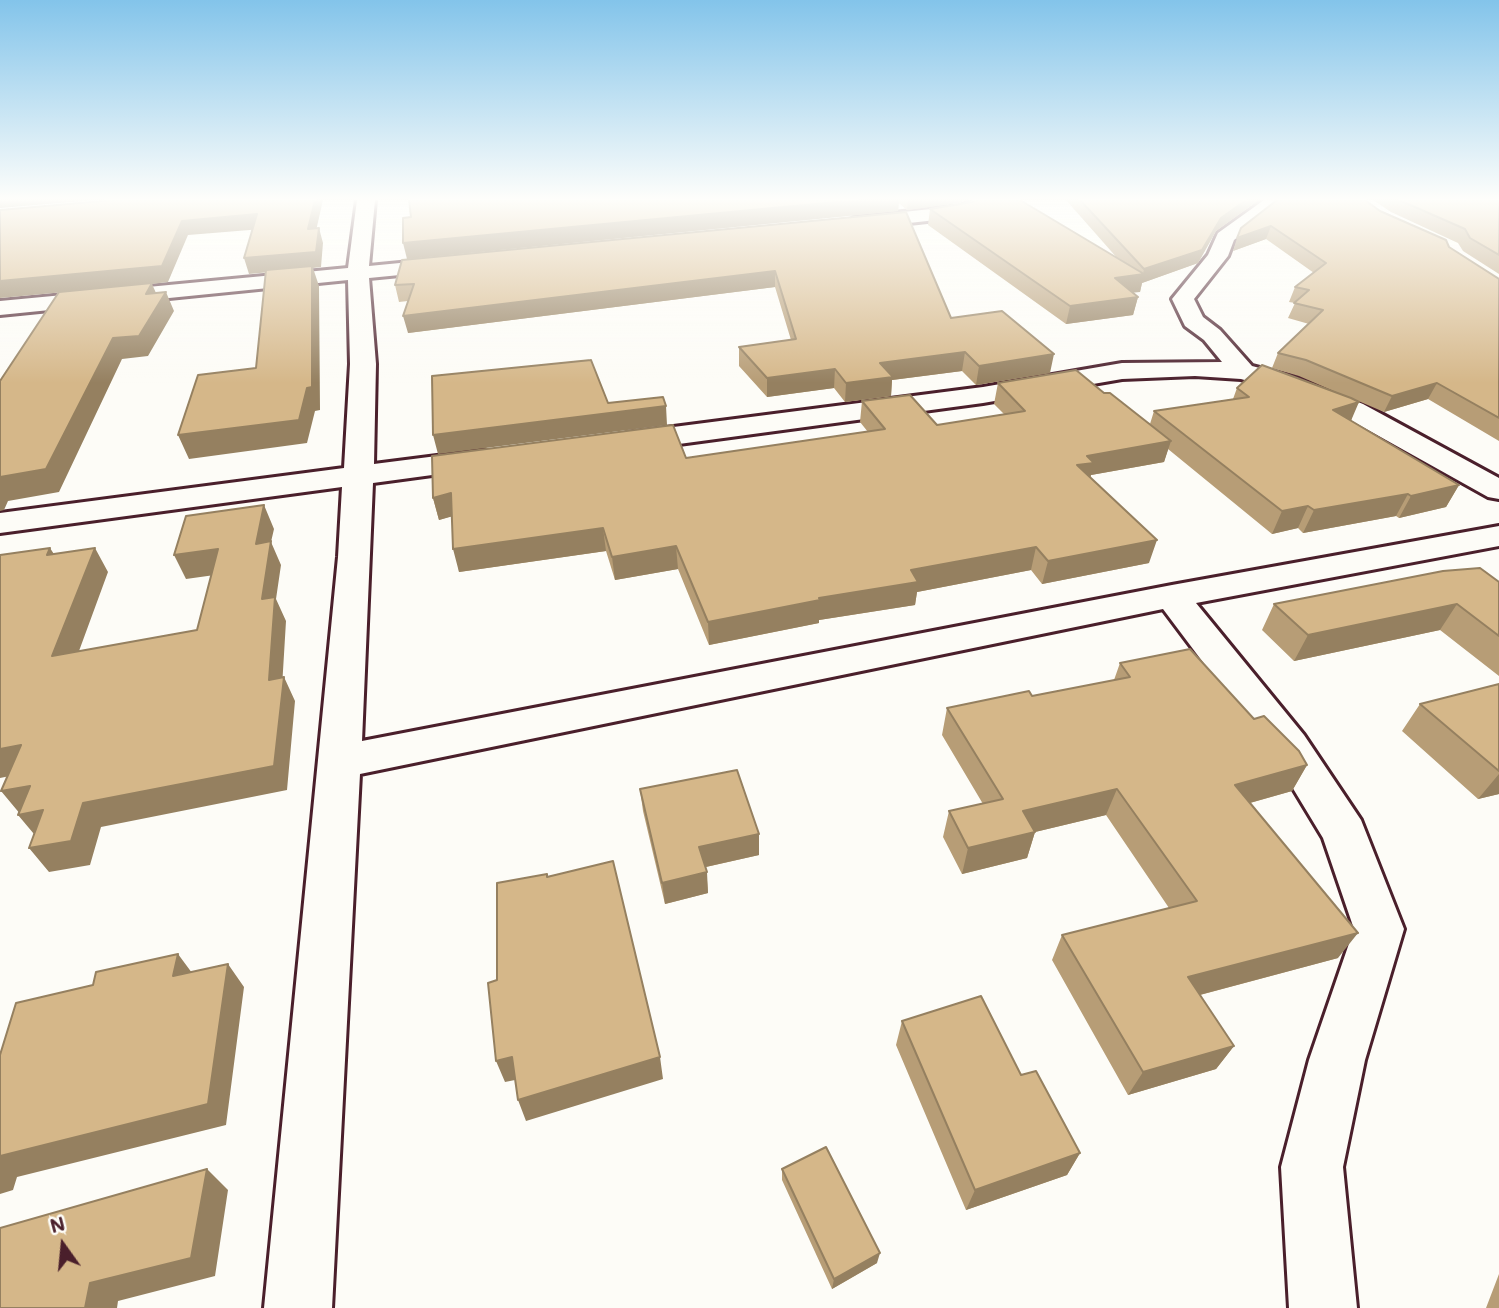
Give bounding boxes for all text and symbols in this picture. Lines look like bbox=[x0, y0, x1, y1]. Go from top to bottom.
north arrow bbox=[28, 1210, 98, 1280]
text: N bbox=[47, 1210, 68, 1238]

